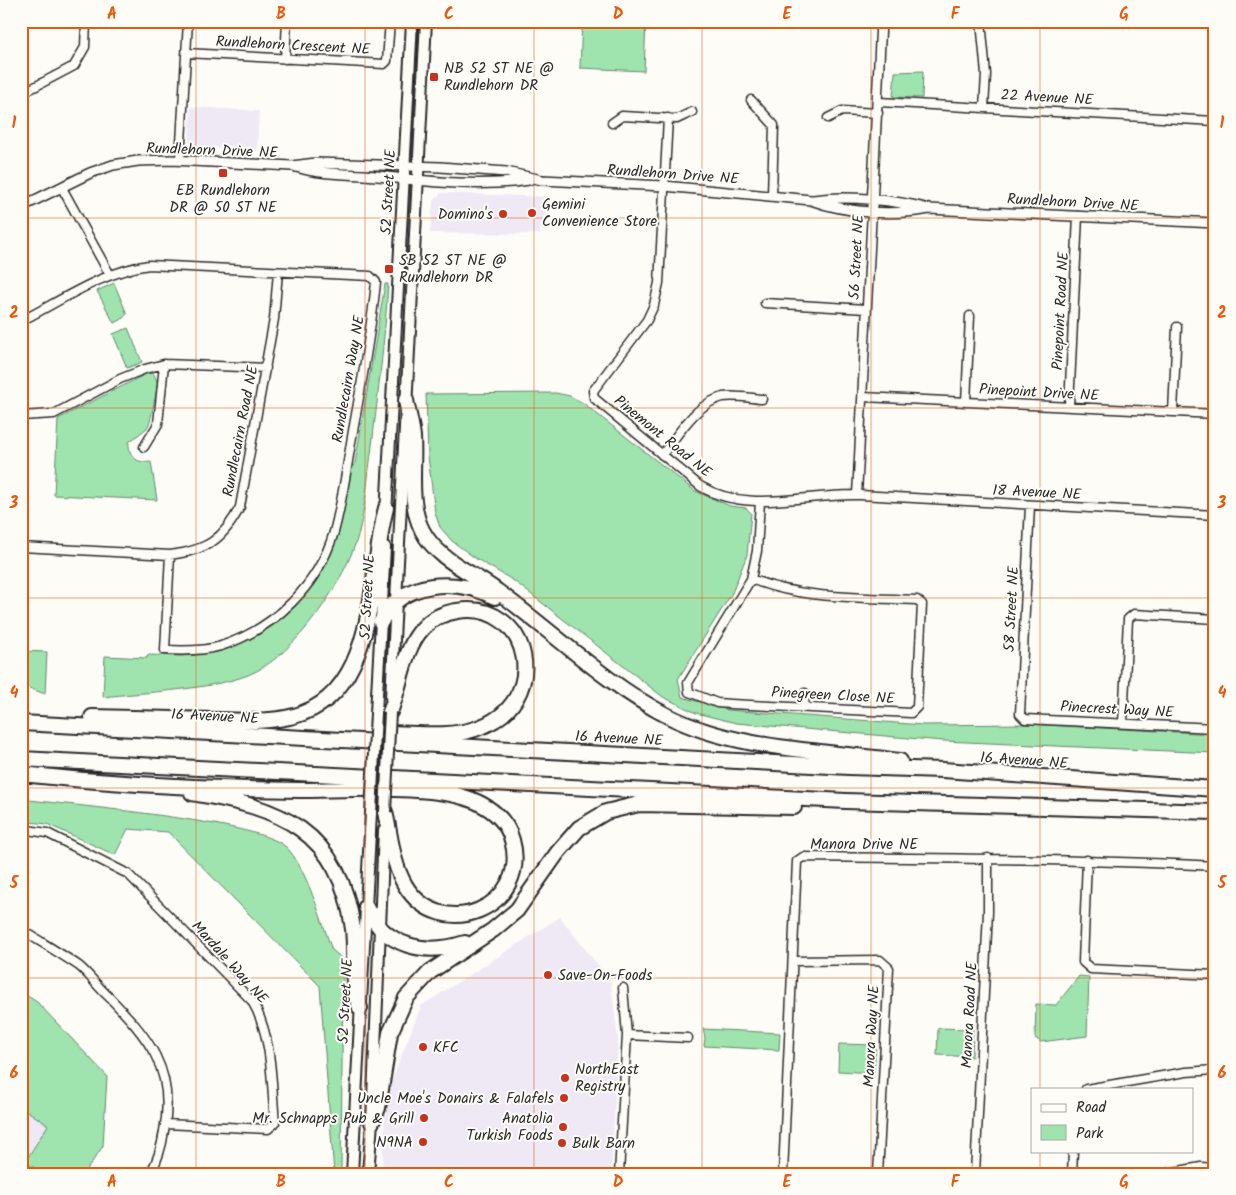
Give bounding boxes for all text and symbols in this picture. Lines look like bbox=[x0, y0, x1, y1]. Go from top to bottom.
text: A bbox=[107, 2, 117, 27]
text: B bbox=[276, 2, 286, 27]
text: C bbox=[444, 2, 454, 27]
text: D bbox=[613, 2, 624, 27]
text: E bbox=[783, 2, 793, 27]
text: F bbox=[951, 2, 961, 27]
text: G bbox=[1119, 2, 1129, 27]
street label: Rundlehorn Crescent NE bbox=[215, 30, 372, 62]
place label: NB 52 ST NE @ Rundlehorn DR bbox=[444, 57, 554, 98]
marker: NB 52 ST NE @ Rundlehorn DR bbox=[428, 71, 440, 83]
street label: 22 Avenue NE bbox=[1000, 84, 1095, 112]
text: 1 bbox=[12, 111, 17, 136]
text: 1 bbox=[1220, 111, 1225, 136]
street label: Rundlehorn Drive NE bbox=[146, 137, 280, 165]
street label: 52 Street NE bbox=[375, 147, 403, 236]
street label: Rundlehorn Drive NE bbox=[606, 158, 741, 192]
marker: EB Rundlehorn DR @ 50 ST NE bbox=[217, 167, 229, 179]
place label: EB Rundlehorn DR @ 50 ST NE bbox=[169, 179, 278, 220]
street label: Rundlehorn Drive NE bbox=[1006, 188, 1141, 218]
place label: Gemini Convenience Store bbox=[542, 193, 657, 234]
place label: Domino's bbox=[438, 203, 494, 227]
marker: Gemini Convenience Store bbox=[526, 207, 538, 219]
marker: Domino's bbox=[497, 208, 509, 220]
street label: 56 Street NE bbox=[843, 213, 871, 300]
place label: SB 52 ST NE @ Rundlehorn DR bbox=[399, 249, 507, 290]
street label: Pinepoint Road NE bbox=[1046, 250, 1076, 371]
marker: SB 52 ST NE @ Rundlehorn DR bbox=[383, 263, 395, 275]
text: 2 bbox=[9, 301, 19, 326]
text: 2 bbox=[1217, 301, 1227, 326]
street label: Rundlecairn Way NE bbox=[326, 312, 372, 445]
street label: Rundlecairn Road NE bbox=[216, 362, 266, 499]
street label: Pinepoint Drive NE bbox=[978, 378, 1101, 408]
street label: Pinemont Road NE bbox=[608, 390, 718, 485]
street label: 18 Avenue NE bbox=[992, 479, 1083, 507]
text: 3 bbox=[9, 491, 19, 516]
text: 3 bbox=[1217, 491, 1227, 516]
street label: 52 Street NE bbox=[354, 552, 382, 641]
street label: 58 Street NE bbox=[998, 564, 1026, 653]
text: 4 bbox=[10, 681, 19, 706]
street label: Pinegreen Close NE bbox=[771, 681, 897, 711]
text: 4 bbox=[1218, 681, 1227, 706]
street label: Pinecrest Way NE bbox=[1059, 695, 1176, 725]
street label: 16 Avenue NE bbox=[170, 703, 261, 731]
street label: 16 Avenue NE bbox=[574, 725, 665, 753]
street label: 16 Avenue NE bbox=[979, 746, 1070, 776]
street label: Manora Drive NE bbox=[810, 833, 919, 857]
text: 5 bbox=[9, 871, 20, 896]
text: 5 bbox=[1217, 871, 1228, 896]
street label: Mardale Way NE bbox=[185, 915, 274, 1011]
street label: 52 Street NE bbox=[332, 956, 360, 1045]
street label: Manora Road NE bbox=[955, 960, 985, 1069]
place label: Save-On-Foods bbox=[558, 964, 653, 988]
marker: Save-On-Foods bbox=[542, 969, 554, 981]
street label: Manora Way NE bbox=[857, 983, 887, 1088]
place label: KFC bbox=[433, 1036, 459, 1060]
marker: KFC bbox=[417, 1041, 429, 1053]
place label: NorthEast Registry bbox=[575, 1058, 639, 1099]
text: 6 bbox=[10, 1061, 19, 1086]
text: 6 bbox=[1218, 1061, 1227, 1086]
marker: NorthEast Registry bbox=[559, 1072, 571, 1084]
place label: Uncle Moe's Donairs & Falafels bbox=[357, 1087, 555, 1111]
legend bbox=[1031, 1088, 1194, 1152]
marker: Uncle Moe's Donairs & Falafels bbox=[558, 1092, 570, 1104]
text: Road bbox=[1076, 1096, 1107, 1120]
place label: Mr. Schnapps Pub & Grill bbox=[252, 1107, 414, 1131]
place label: Anatolia Turkish Foods bbox=[466, 1107, 554, 1148]
marker: Mr. Schnapps Pub & Grill bbox=[418, 1112, 430, 1124]
marker: Anatolia Turkish Foods bbox=[557, 1121, 569, 1133]
text: Park bbox=[1076, 1122, 1104, 1146]
place label: N9NA bbox=[376, 1131, 413, 1155]
place label: Bulk Barn bbox=[572, 1132, 635, 1156]
marker: N9NA bbox=[417, 1136, 429, 1148]
marker: Bulk Barn bbox=[556, 1137, 568, 1149]
text: A bbox=[107, 1170, 117, 1195]
text: B bbox=[276, 1170, 286, 1195]
text: C bbox=[444, 1170, 454, 1195]
text: D bbox=[613, 1170, 624, 1195]
text: E bbox=[783, 1170, 793, 1195]
text: F bbox=[951, 1170, 961, 1195]
text: G bbox=[1119, 1170, 1129, 1195]

